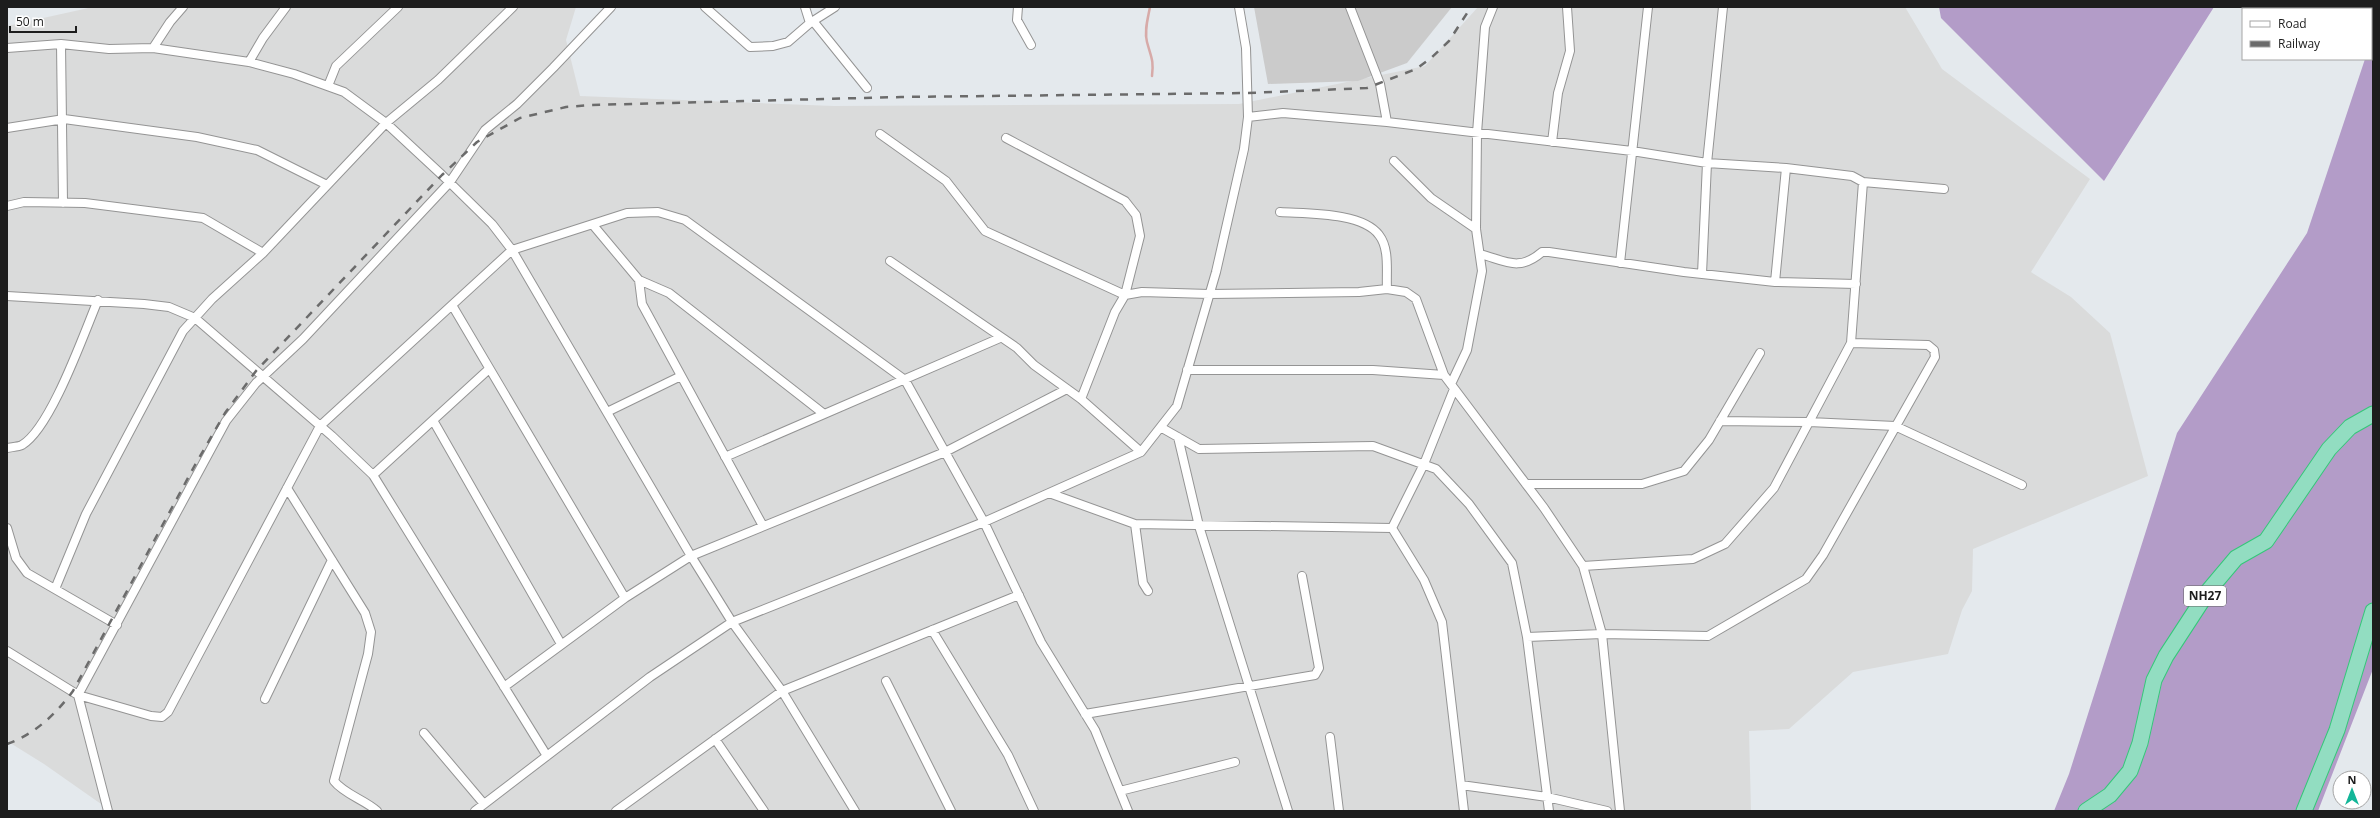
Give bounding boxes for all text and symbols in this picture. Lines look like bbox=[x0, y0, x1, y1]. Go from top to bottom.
scale bar bbox=[10, 8, 76, 34]
legend bbox=[2242, 8, 2372, 60]
text: 50 m bbox=[16, 13, 44, 30]
text: Road bbox=[2278, 15, 2307, 32]
text: Railway bbox=[2278, 35, 2321, 52]
road number: NH27 bbox=[2184, 586, 2226, 606]
north arrow bbox=[2332, 770, 2372, 810]
text: N bbox=[2348, 772, 2356, 787]

